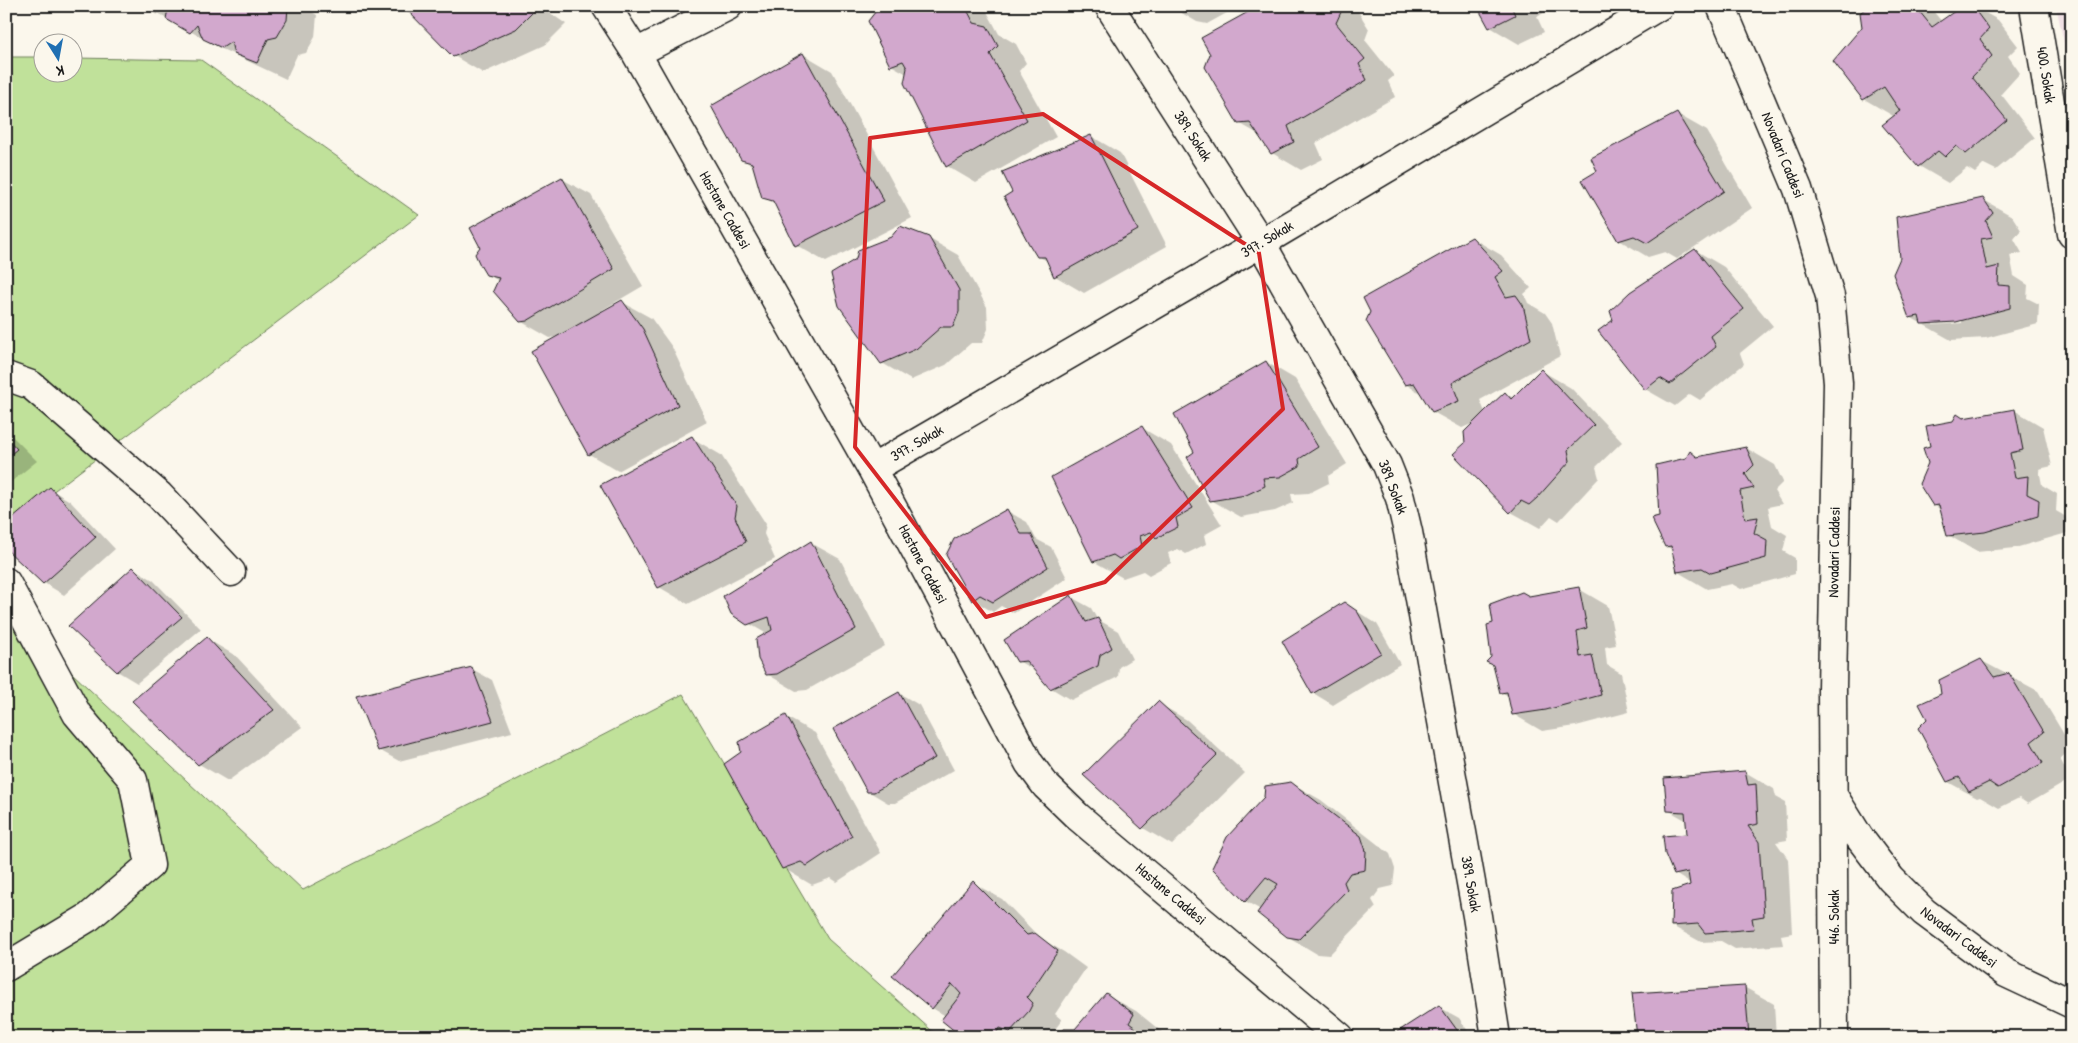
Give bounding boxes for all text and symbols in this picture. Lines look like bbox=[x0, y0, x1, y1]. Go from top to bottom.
north arrow bbox=[32, 32, 82, 82]
street label: 400. Sokak bbox=[2032, 45, 2061, 105]
text: K bbox=[55, 61, 66, 81]
street label: 389. Sokak bbox=[1169, 106, 1218, 165]
street label: Novadari Caddesi bbox=[1757, 109, 1810, 201]
street label: Hastane Caddesi bbox=[695, 167, 756, 253]
street label: 397. Sokak bbox=[1237, 215, 1297, 262]
street label: 397. Sokak bbox=[887, 419, 947, 466]
street label: 389. Sokak bbox=[1374, 457, 1413, 517]
street label: Novadari Caddesi bbox=[1822, 506, 1845, 598]
street label: Hastane Caddesi bbox=[894, 521, 953, 607]
street label: 389. Sokak bbox=[1456, 854, 1487, 914]
street label: Hastane Caddesi bbox=[1131, 858, 1211, 930]
street label: 446. Sokak bbox=[1823, 889, 1844, 945]
street label: Novadari Caddesi bbox=[1917, 901, 2002, 972]

